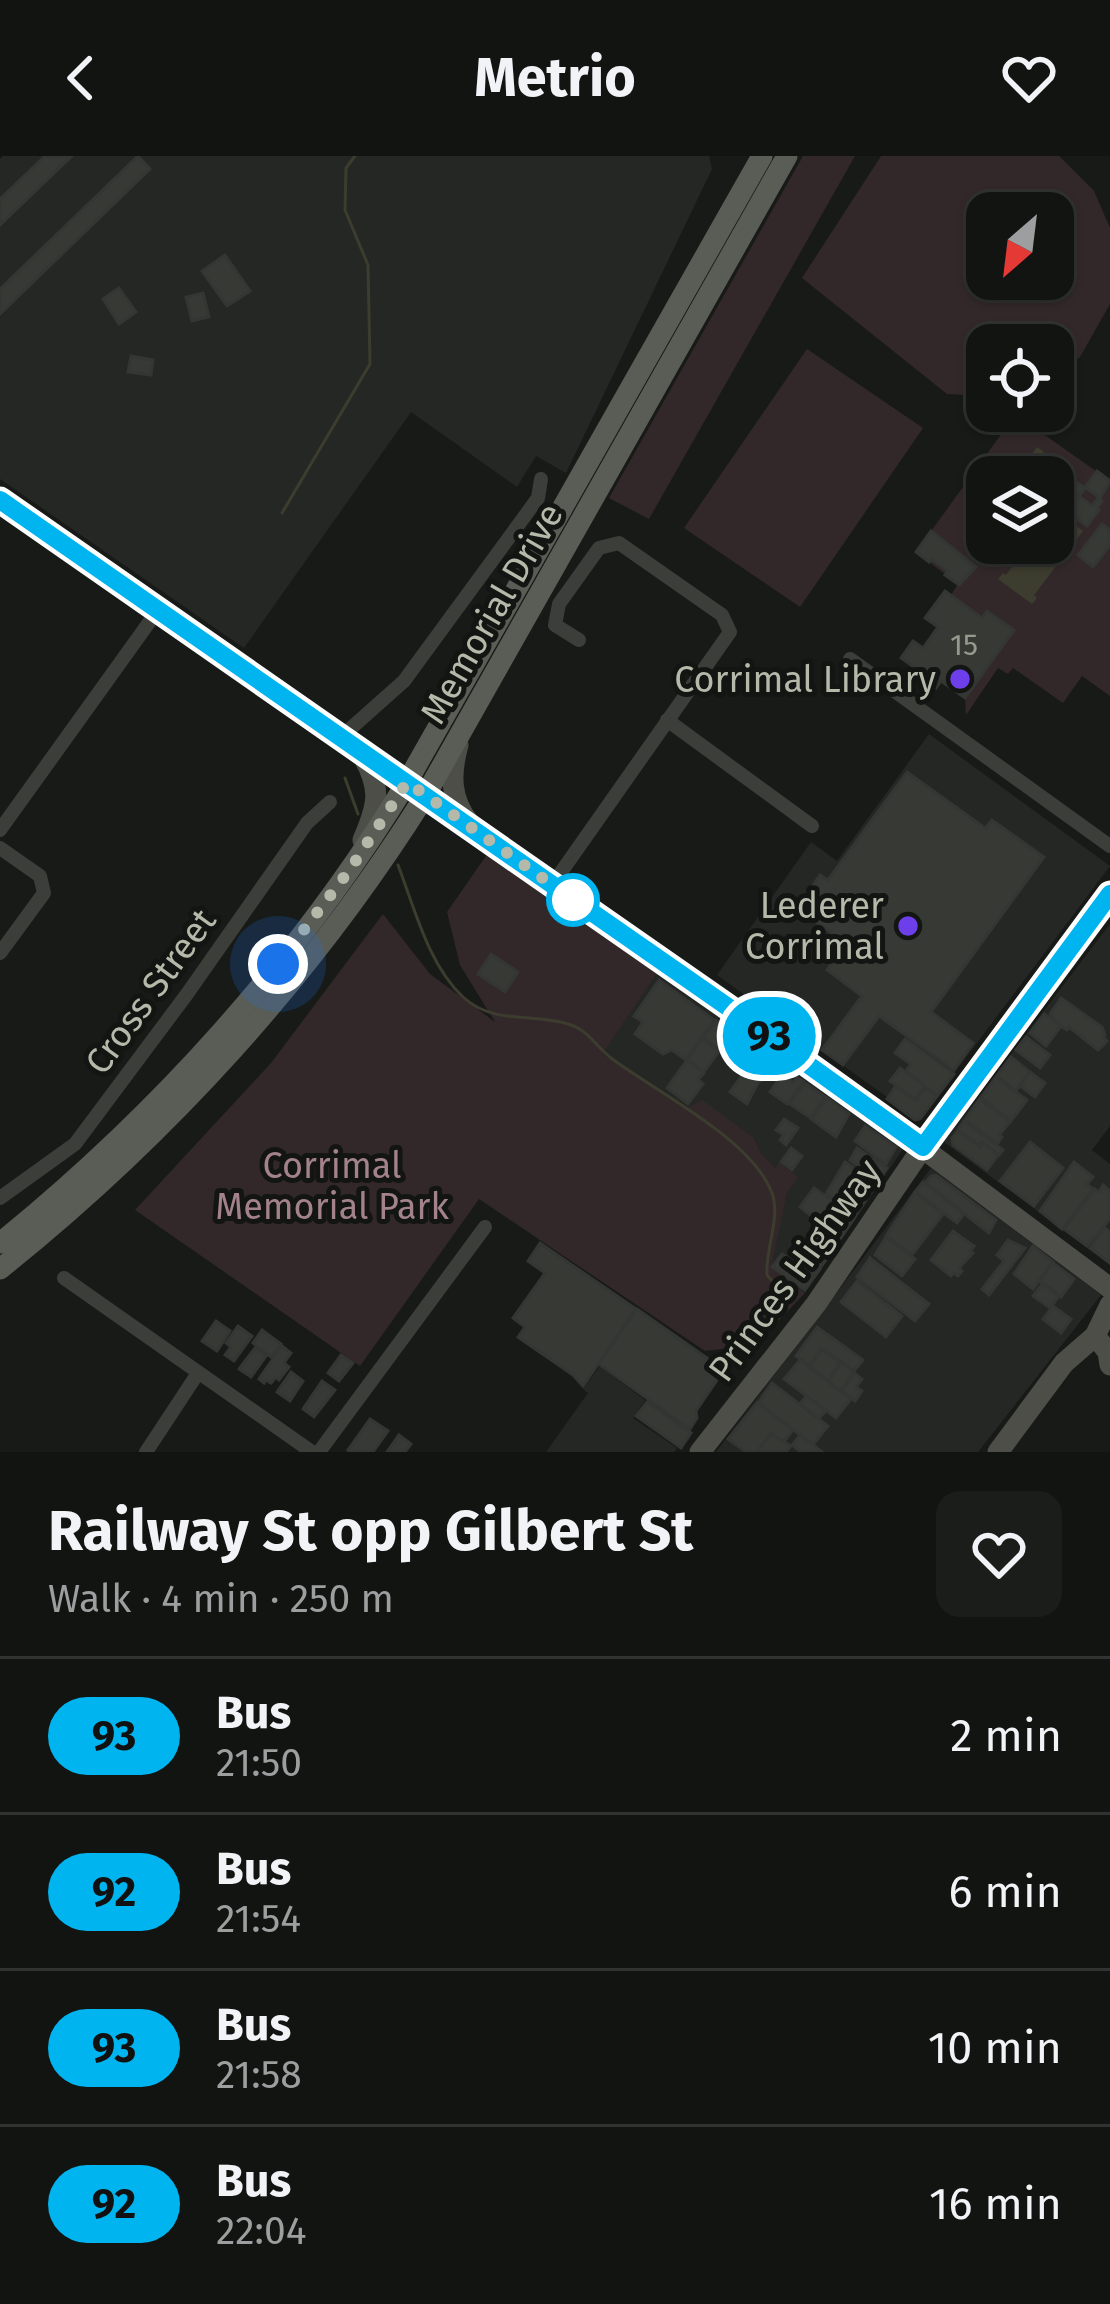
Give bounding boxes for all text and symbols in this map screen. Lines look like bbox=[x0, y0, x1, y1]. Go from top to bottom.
icon: back bbox=[48, 45, 114, 111]
icon: heart bbox=[996, 45, 1062, 111]
text: Metrio bbox=[474, 46, 636, 110]
north arrow bbox=[966, 192, 1074, 300]
map controls bbox=[966, 192, 1074, 564]
button: locate bbox=[966, 324, 1074, 432]
button: layers bbox=[966, 456, 1074, 564]
street label: Memorial Drive bbox=[411, 495, 573, 732]
house number: 15 bbox=[950, 627, 978, 663]
place label: Corrimal Library bbox=[674, 658, 936, 702]
marker: Corrimal Library bbox=[947, 666, 973, 692]
unlabelled marker bbox=[548, 875, 598, 925]
place label: Lederer Corrimal bbox=[745, 884, 884, 969]
street label: Cross Street bbox=[76, 900, 226, 1083]
marker: Lederer Corrimal bbox=[895, 913, 921, 939]
your location bbox=[248, 934, 308, 994]
line badge: 93 bbox=[715, 997, 823, 1075]
text: 93 bbox=[747, 1011, 791, 1061]
park label: Corrimal Memorial Park bbox=[215, 1144, 449, 1229]
street label: Princes Highway bbox=[699, 1150, 890, 1390]
button: heart bbox=[936, 1491, 1062, 1617]
text: Railway St opp Gilbert St bbox=[48, 1497, 693, 1565]
text: Walk · 4 min · 250 m bbox=[48, 1576, 394, 1622]
text: Bus bbox=[216, 1686, 291, 1740]
text: 2 min bbox=[950, 1709, 1062, 1763]
text: 93 bbox=[92, 1711, 136, 1761]
text: 21:50 bbox=[216, 1740, 302, 1786]
text: Bus bbox=[216, 1842, 291, 1896]
text: 6 min bbox=[948, 1865, 1062, 1919]
text: 92 bbox=[92, 1867, 136, 1917]
text: 21:54 bbox=[216, 1896, 301, 1942]
text: Bus bbox=[216, 1998, 291, 2052]
text: 10 min bbox=[928, 2021, 1062, 2075]
text: 93 bbox=[92, 2023, 136, 2073]
text: 21:58 bbox=[216, 2052, 302, 2098]
text: Bus bbox=[216, 2154, 291, 2208]
text: 16 min bbox=[929, 2177, 1062, 2231]
text: 92 bbox=[92, 2179, 136, 2229]
text: 22:04 bbox=[216, 2208, 306, 2254]

